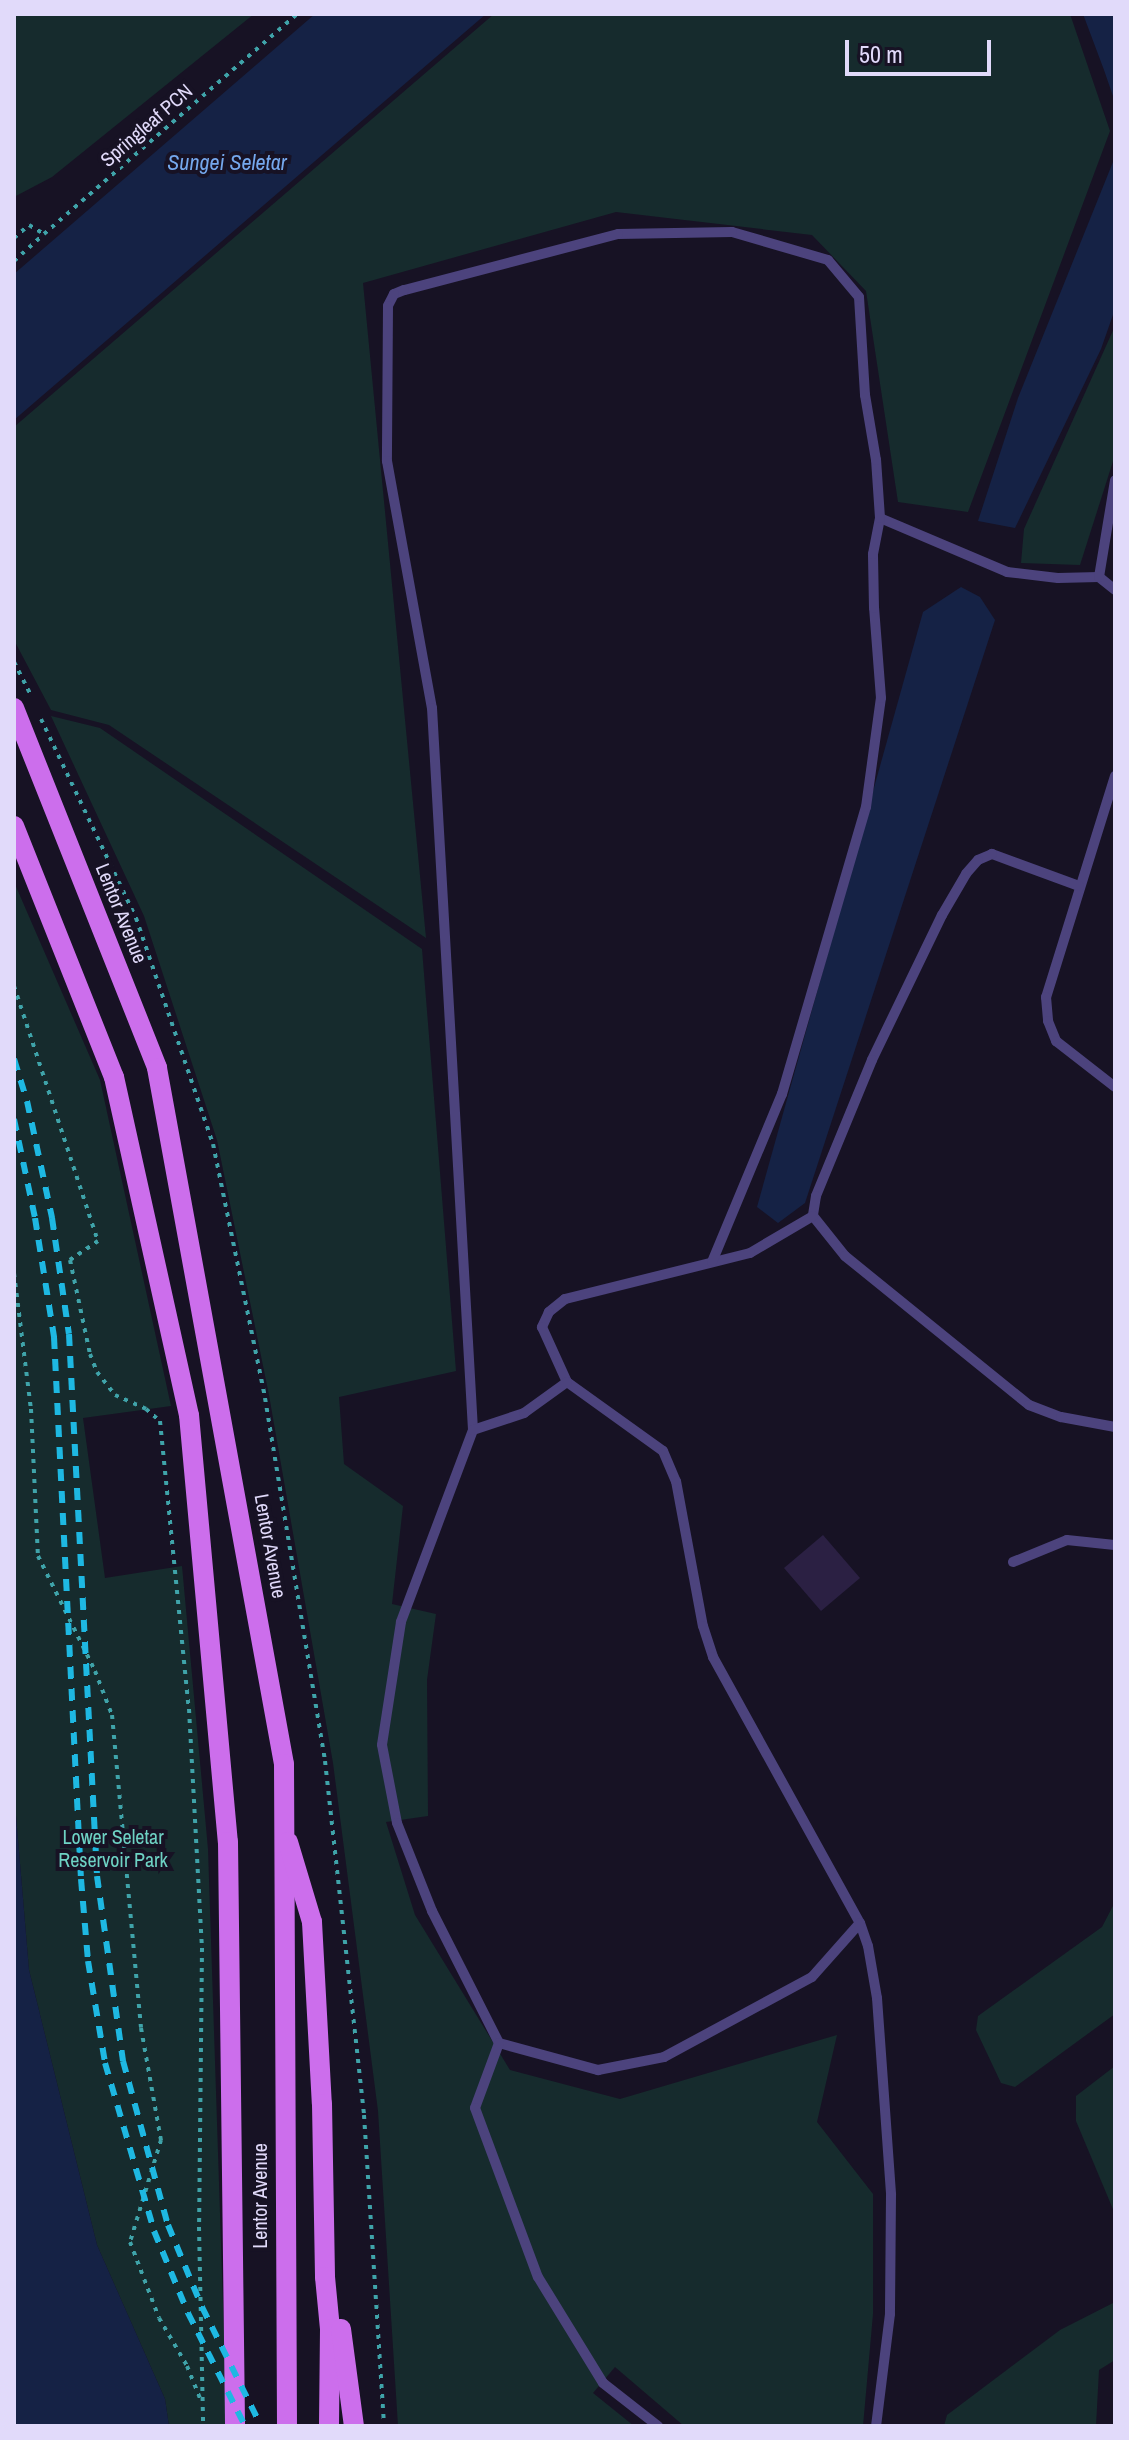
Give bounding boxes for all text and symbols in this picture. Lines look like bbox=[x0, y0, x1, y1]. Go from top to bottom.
scale bar bbox=[849, 24, 995, 74]
text: 50 m bbox=[859, 38, 903, 70]
street label: Springleaf PCN bbox=[95, 79, 197, 171]
water label: Sungei Seletar bbox=[167, 150, 287, 176]
street label: Lentor Avenue bbox=[91, 859, 153, 967]
street label: Lentor Avenue bbox=[250, 1492, 292, 1600]
park label: Lower Seletar Reservoir Park bbox=[58, 1825, 168, 1872]
street label: Lentor Avenue bbox=[247, 2143, 271, 2249]

